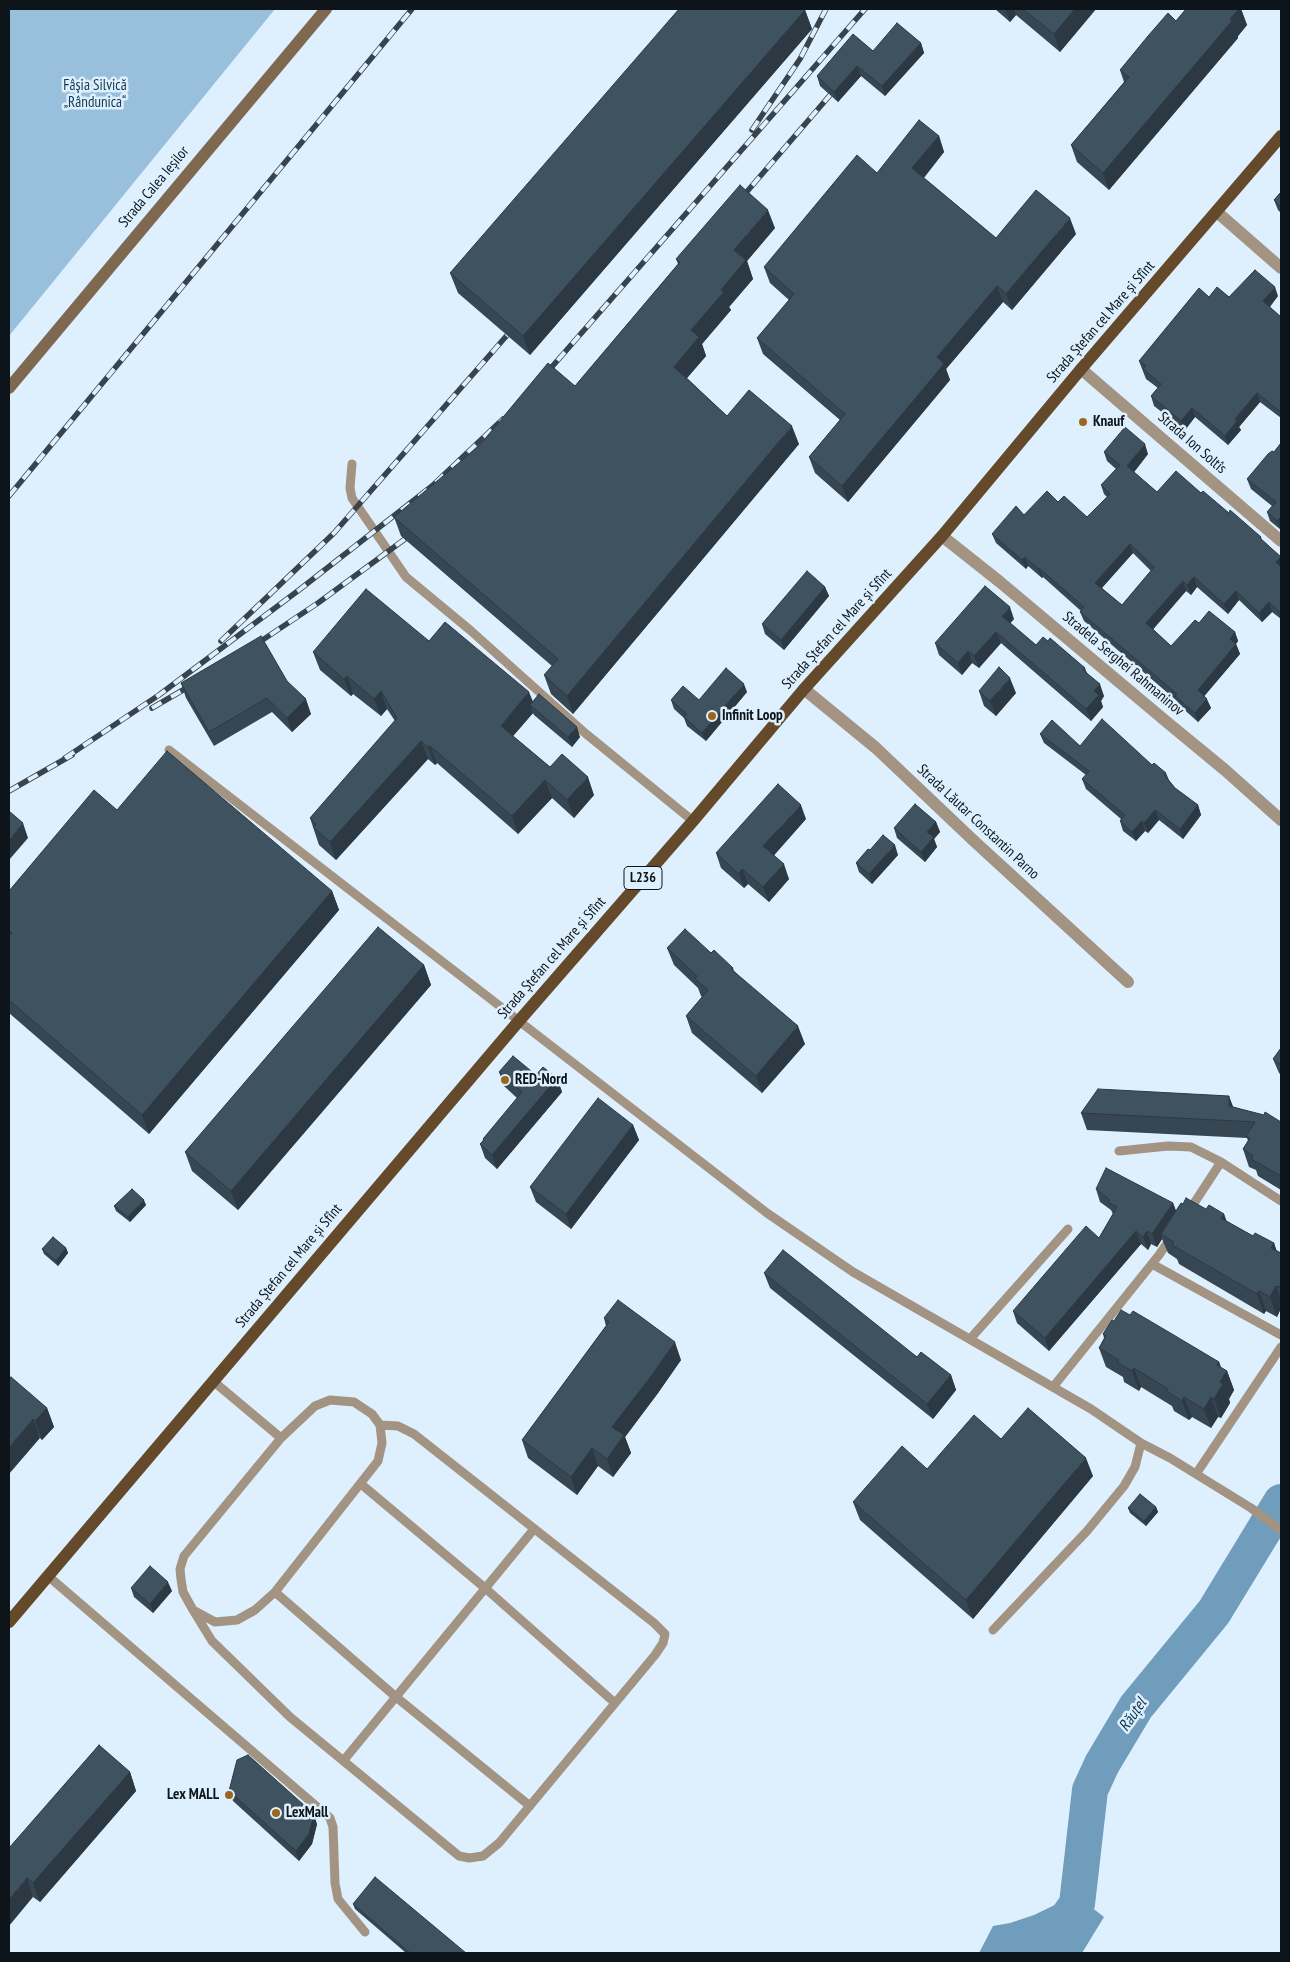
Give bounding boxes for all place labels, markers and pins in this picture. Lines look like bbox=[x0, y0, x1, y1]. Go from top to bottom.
place label: Knauf bbox=[1093, 413, 1124, 431]
marker: Knauf bbox=[1077, 416, 1089, 428]
place label: Infinit Loop bbox=[722, 707, 783, 725]
marker: Infinit Loop bbox=[706, 710, 718, 722]
place label: RED-Nord bbox=[515, 1071, 567, 1089]
marker: RED-Nord bbox=[499, 1074, 511, 1086]
place label: Lex MALL bbox=[167, 1786, 219, 1804]
marker: Lex MALL bbox=[223, 1789, 235, 1801]
place label: LexMall bbox=[286, 1804, 328, 1822]
marker: LexMall bbox=[270, 1807, 282, 1819]

